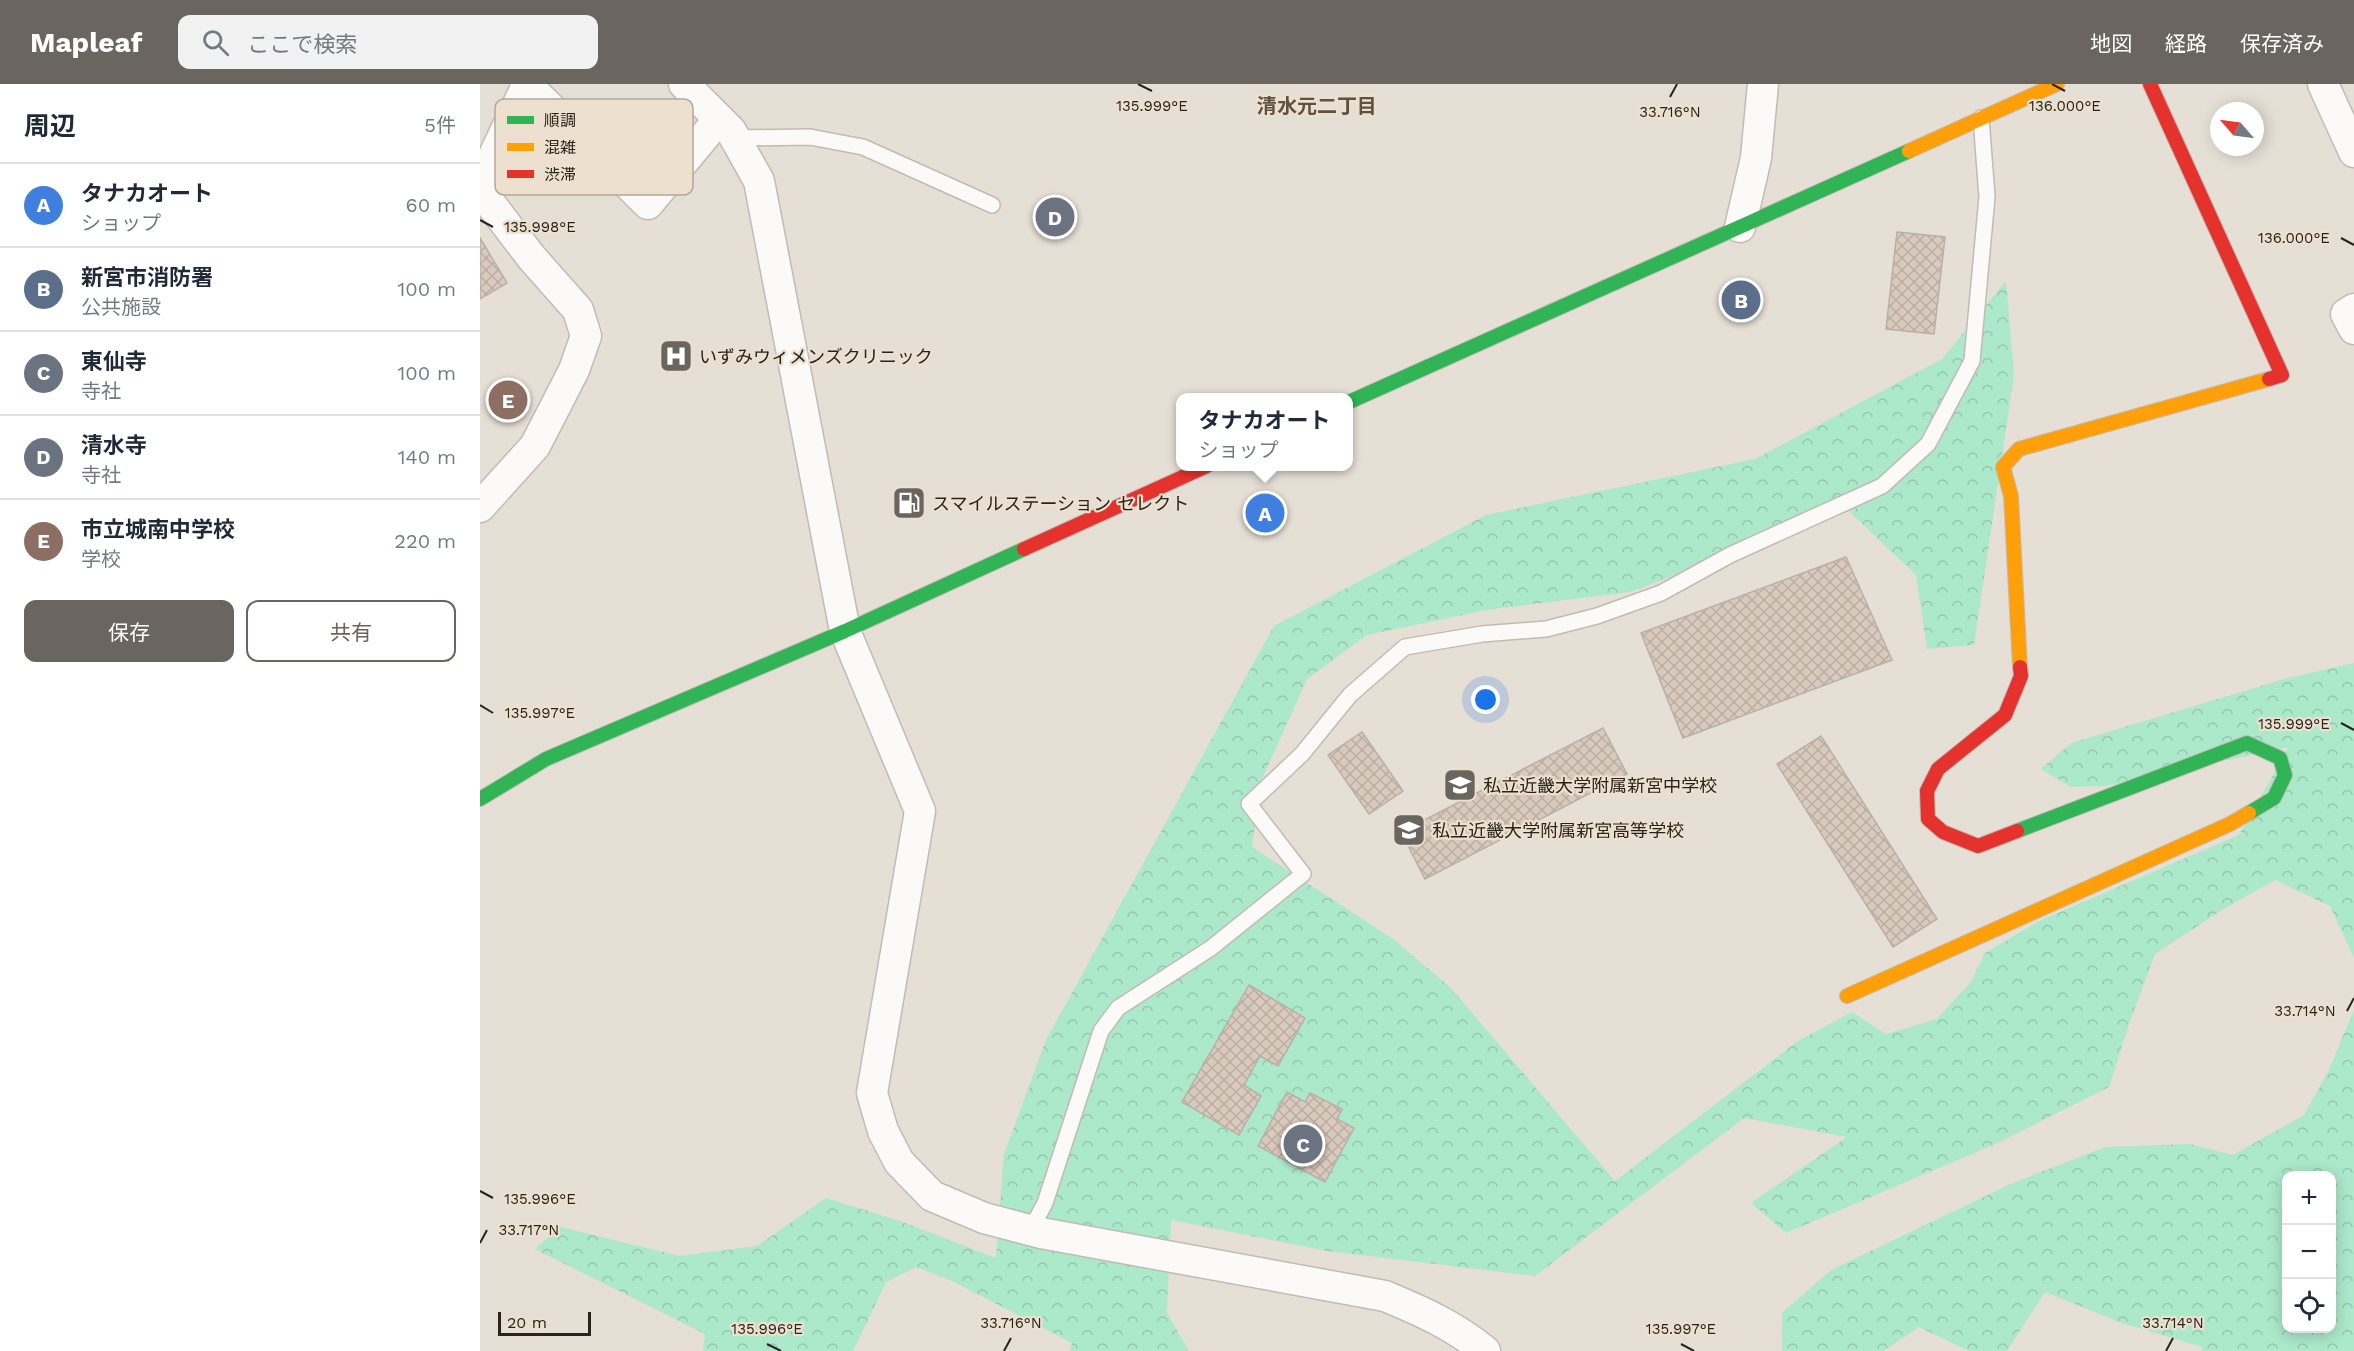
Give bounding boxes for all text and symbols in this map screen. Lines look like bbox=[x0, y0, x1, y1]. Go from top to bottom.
search box bbox=[178, 15, 598, 69]
text: Mapleaf bbox=[30, 26, 142, 59]
icon: search bbox=[199, 26, 232, 59]
text: 地図 bbox=[2090, 31, 2132, 56]
text: 経路 bbox=[2165, 31, 2207, 56]
text: 保存済み bbox=[2240, 31, 2324, 56]
text: ここで検索 bbox=[247, 32, 357, 57]
district label: 清水元二丁目 bbox=[1257, 94, 1377, 118]
text: 135.999°E bbox=[1116, 97, 1188, 115]
text: 136.000°E bbox=[2029, 97, 2101, 115]
legend bbox=[495, 99, 693, 195]
north arrow bbox=[2210, 102, 2264, 156]
text: 33.716°N bbox=[1639, 103, 1701, 121]
text: 周辺 bbox=[24, 111, 76, 141]
text: 順調 bbox=[544, 111, 576, 130]
text: 5件 bbox=[424, 113, 456, 137]
text: 混雑 bbox=[544, 138, 576, 157]
text: 渋滞 bbox=[544, 165, 576, 184]
text: タナカオート bbox=[81, 181, 213, 206]
text: A bbox=[37, 193, 50, 217]
text: 60 m bbox=[406, 193, 456, 217]
pin: D bbox=[1036, 194, 1074, 240]
text: ショップ bbox=[81, 211, 161, 235]
text: 135.998°E bbox=[504, 218, 576, 236]
text: 136.000°E bbox=[2258, 229, 2330, 247]
text: 新宮市消防署 bbox=[81, 265, 213, 290]
text: B bbox=[37, 277, 50, 301]
text: 100 m bbox=[397, 277, 456, 301]
pin: B bbox=[1722, 278, 1760, 322]
text: 公共施設 bbox=[81, 295, 161, 319]
hospital icon: いずみウィメンズクリニック bbox=[658, 338, 694, 374]
place label: いずみウィメンズクリニック bbox=[699, 346, 933, 367]
text: 東仙寺 bbox=[81, 349, 147, 374]
text: C bbox=[37, 361, 50, 385]
text: 100 m bbox=[397, 361, 456, 385]
pin: E bbox=[489, 378, 528, 422]
text: 寺社 bbox=[81, 379, 121, 403]
popup bbox=[1176, 393, 1353, 471]
text: タナカオート bbox=[1198, 408, 1331, 433]
text: 清水寺 bbox=[81, 433, 147, 458]
text: ショップ bbox=[1198, 438, 1278, 462]
text: D bbox=[36, 445, 51, 469]
text: 140 m bbox=[398, 445, 456, 469]
text: 寺社 bbox=[81, 463, 121, 487]
fuel station icon: スマイルステーション セレクト bbox=[891, 485, 927, 521]
pin: A bbox=[1246, 490, 1284, 536]
place label: スマイルステーション セレクト bbox=[932, 493, 1189, 514]
text: 市立城南中学校 bbox=[81, 517, 235, 542]
text: E bbox=[37, 529, 50, 553]
text: 220 m bbox=[394, 529, 456, 553]
text: 学校 bbox=[81, 547, 121, 571]
button: 保存 bbox=[24, 600, 234, 662]
button: 共有 bbox=[246, 600, 456, 662]
your location bbox=[1471, 685, 1500, 714]
text: 135.997°E bbox=[505, 704, 575, 722]
text: 135.999°E bbox=[2258, 715, 2330, 733]
school or university icon: 私立近畿大学附属新宮中学校 bbox=[1442, 767, 1478, 803]
place label: 私立近畿大学附属新宮中学校 bbox=[1483, 775, 1717, 796]
school or university icon: 私立近畿大学附属新宮高等学校 bbox=[1391, 812, 1427, 848]
place label: 私立近畿大学附属新宮高等学校 bbox=[1432, 820, 1684, 841]
text: 33.714°N bbox=[2274, 1002, 2336, 1020]
pin: C bbox=[1284, 1122, 1322, 1166]
map controls bbox=[2282, 1171, 2336, 1333]
button: + bbox=[2282, 1171, 2336, 1225]
text: 135.996°E bbox=[504, 1190, 576, 1208]
text: 33.717°N bbox=[499, 1221, 559, 1239]
button: − bbox=[2282, 1225, 2336, 1279]
button: locate bbox=[2282, 1279, 2336, 1333]
scale bar bbox=[498, 1309, 591, 1336]
text: 20 m bbox=[507, 1313, 547, 1332]
text: 33.716°N bbox=[980, 1314, 1042, 1332]
text: 33.714°N bbox=[2142, 1314, 2204, 1332]
text: 135.996°E bbox=[731, 1320, 803, 1338]
text: 135.997°E bbox=[1646, 1320, 1716, 1338]

